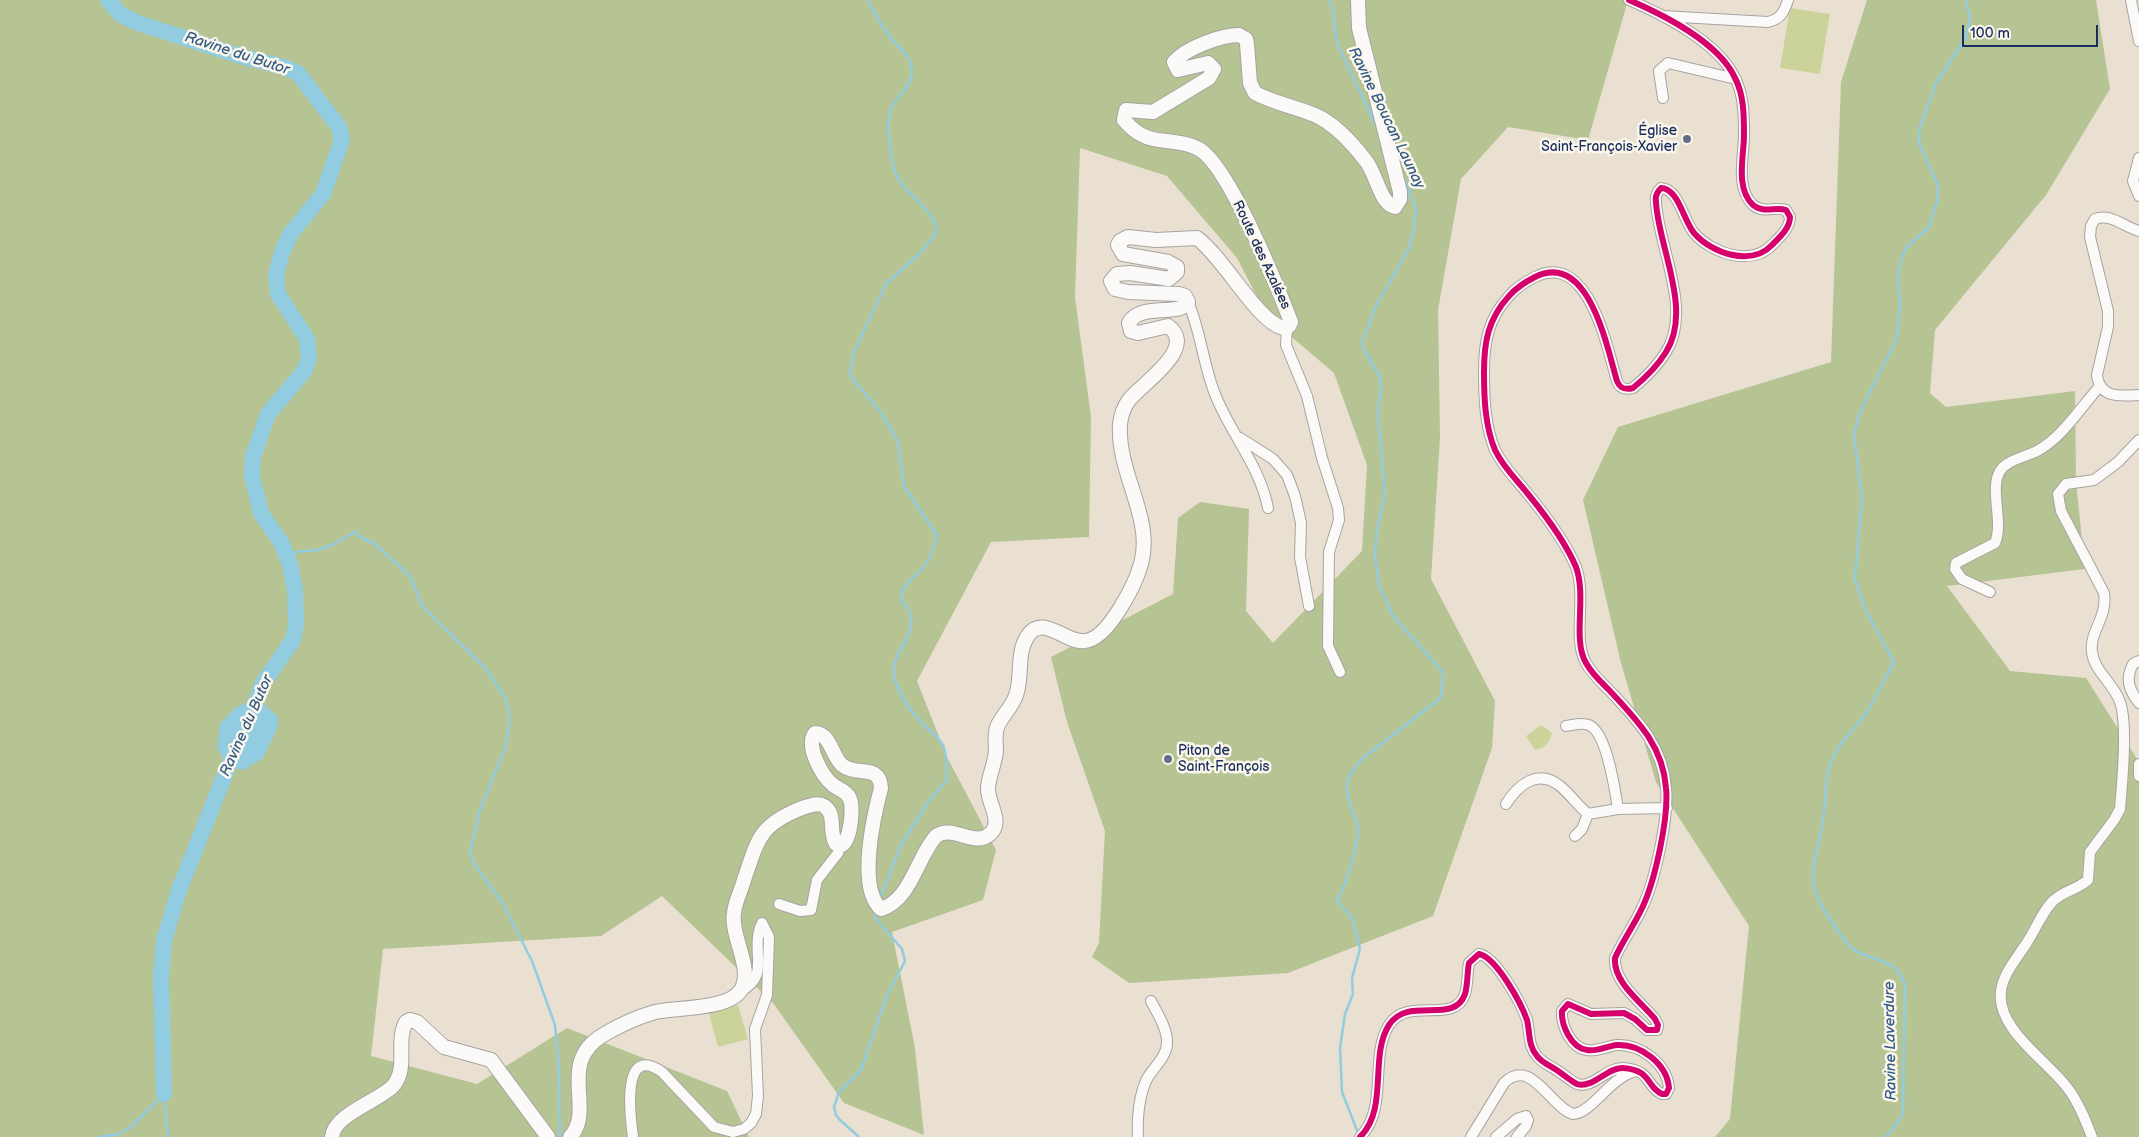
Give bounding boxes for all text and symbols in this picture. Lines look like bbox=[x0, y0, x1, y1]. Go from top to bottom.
scale bar bbox=[1964, 15, 2100, 47]
text: 100 m bbox=[1970, 24, 2010, 43]
water label: Ravine du Butor bbox=[182, 29, 292, 79]
water label: Ravine Boucan Launay bbox=[1344, 44, 1428, 192]
place label: Église Saint-François-Xavier bbox=[1541, 123, 1677, 156]
marker: Église Saint-François-Xavier bbox=[1681, 133, 1693, 145]
street label: Route des Azalées bbox=[1228, 198, 1294, 312]
water label: Ravine du Butor bbox=[217, 673, 277, 779]
place label: Piton de Saint-François bbox=[1178, 743, 1270, 776]
marker: Piton de Saint-François bbox=[1162, 753, 1174, 765]
water label: Ravine Laverdure bbox=[1881, 981, 1901, 1101]

